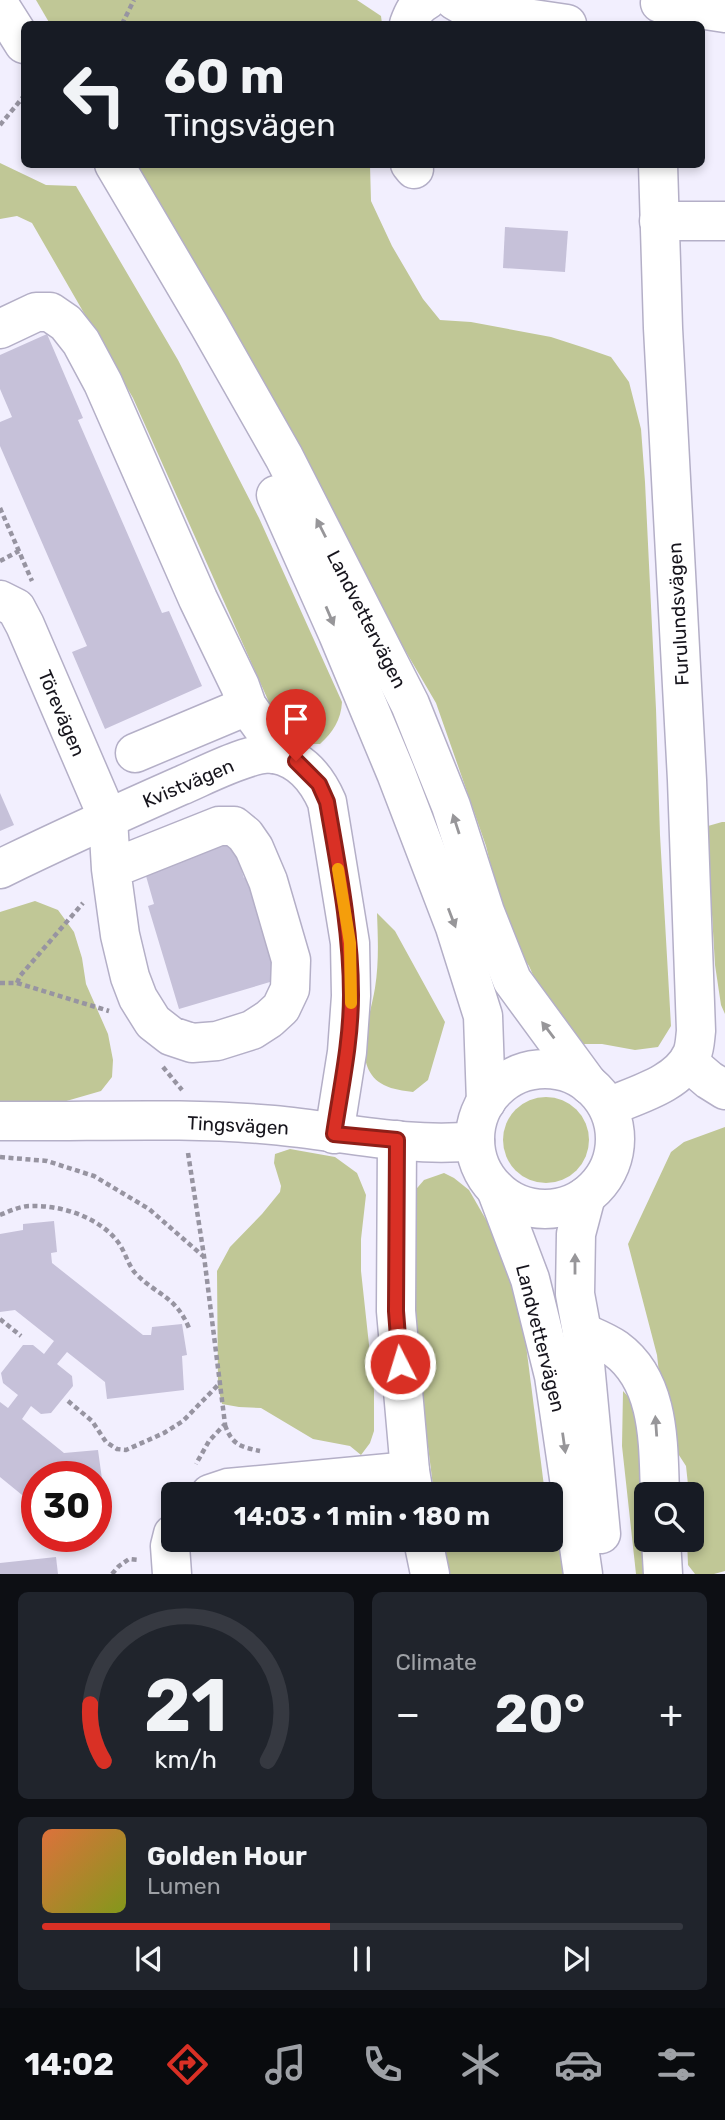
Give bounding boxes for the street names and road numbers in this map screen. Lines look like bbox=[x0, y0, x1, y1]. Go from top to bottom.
street label: Furulundsvägen bbox=[663, 542, 694, 686]
street label: Landvettervägen bbox=[322, 546, 411, 692]
street label: Törevägen bbox=[33, 667, 90, 760]
street label: Kvistvägen bbox=[139, 754, 237, 813]
street label: Tingsvägen bbox=[186, 1111, 289, 1140]
street label: Landvettervägen bbox=[511, 1262, 570, 1414]

